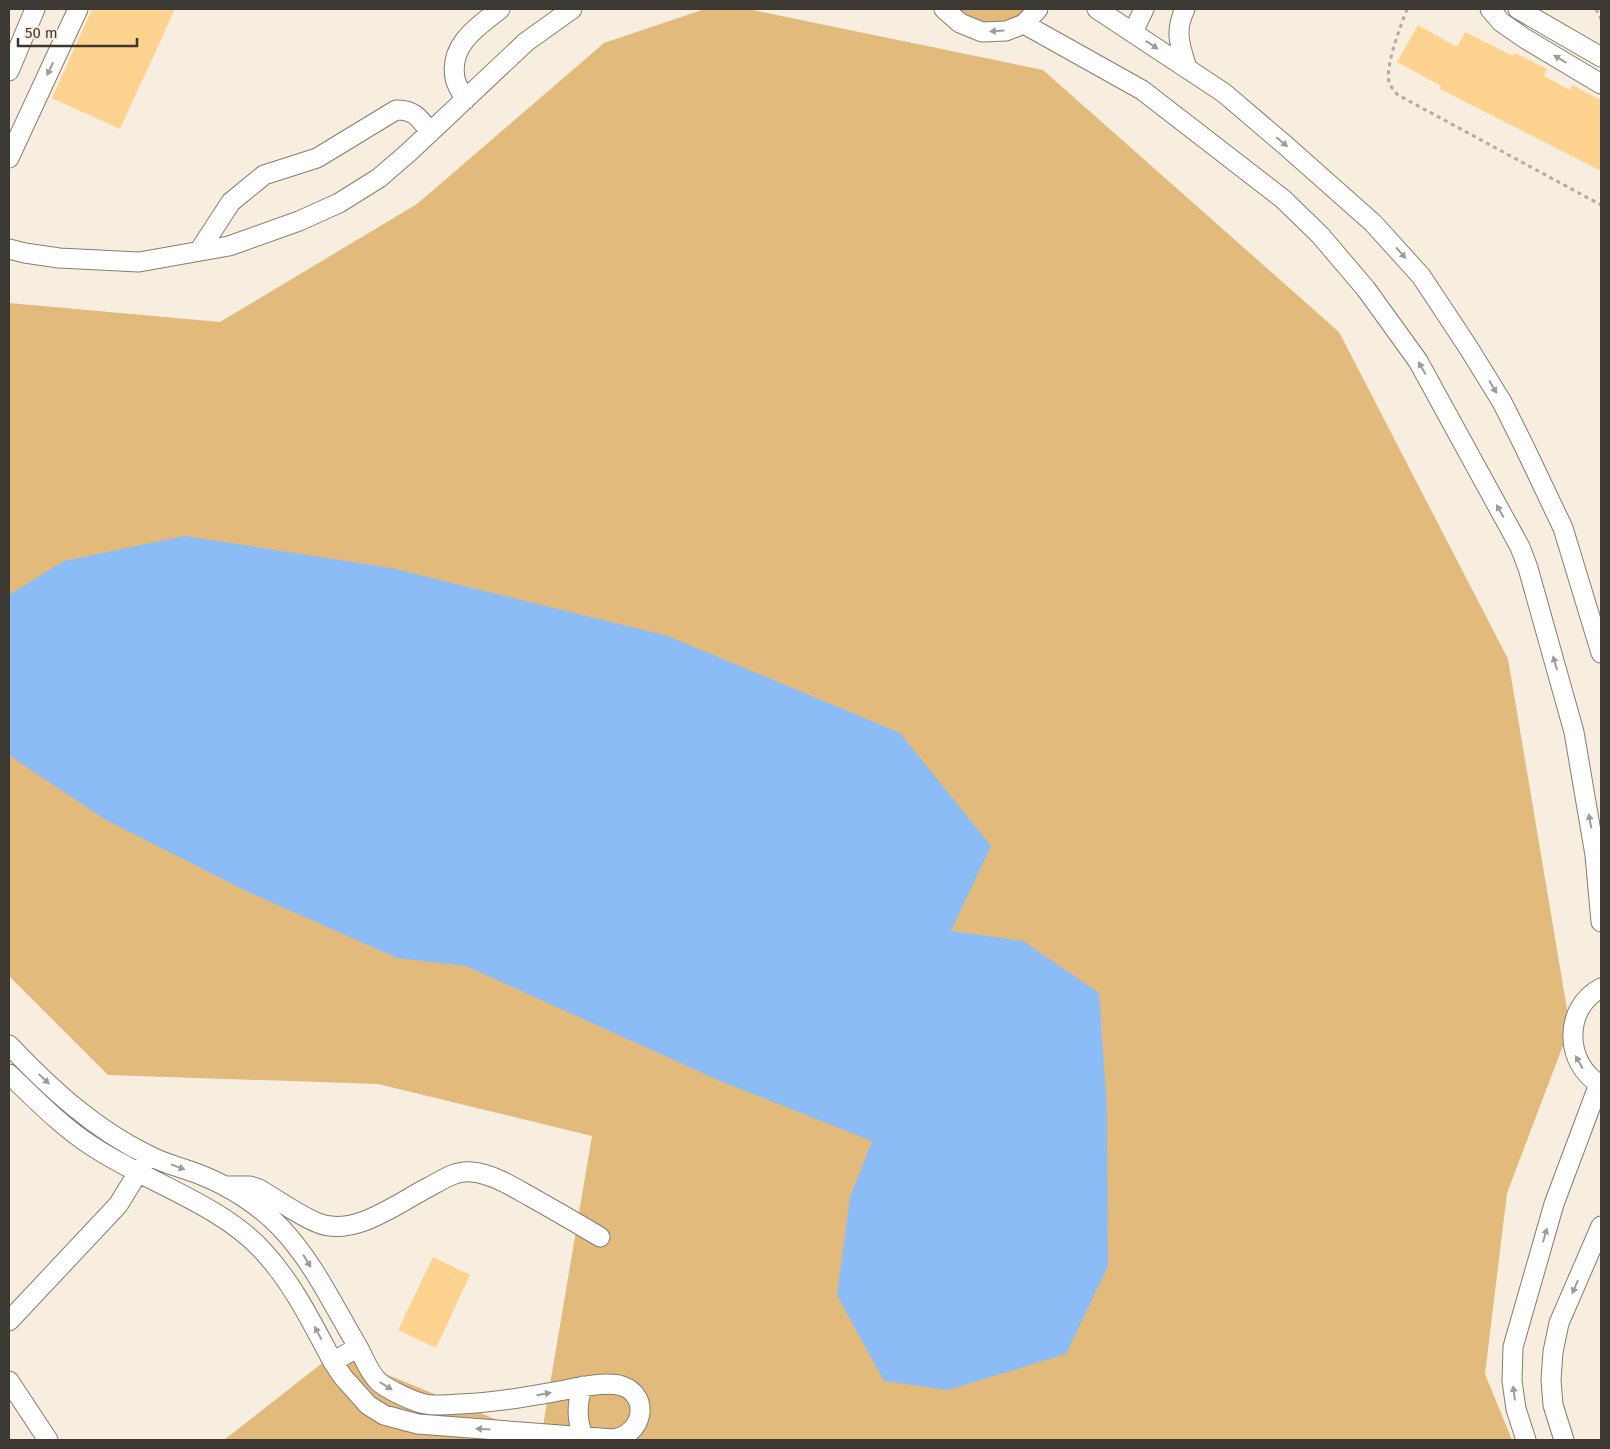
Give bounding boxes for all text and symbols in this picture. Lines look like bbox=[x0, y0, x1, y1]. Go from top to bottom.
scale bar bbox=[18, 15, 136, 47]
text: 50 m bbox=[25, 24, 58, 42]
one-way arrow bbox=[989, 28, 1005, 36]
one-way arrow bbox=[1146, 40, 1159, 50]
one-way arrow bbox=[1553, 55, 1566, 64]
one-way arrow bbox=[46, 62, 54, 76]
one-way arrow bbox=[1276, 136, 1288, 147]
one-way arrow bbox=[1395, 246, 1407, 258]
one-way arrow bbox=[1417, 362, 1426, 375]
one-way arrow bbox=[1488, 380, 1497, 393]
one-way arrow bbox=[1496, 503, 1504, 518]
one-way arrow bbox=[1551, 655, 1559, 670]
one-way arrow bbox=[1585, 813, 1593, 829]
one-way arrow bbox=[1575, 1056, 1584, 1069]
one-way arrow bbox=[38, 1073, 50, 1085]
one-way arrow bbox=[171, 1164, 186, 1171]
one-way arrow bbox=[1542, 1228, 1550, 1243]
one-way arrow bbox=[302, 1254, 311, 1267]
one-way arrow bbox=[1570, 1280, 1578, 1294]
one-way arrow bbox=[314, 1326, 322, 1341]
one-way arrow bbox=[380, 1382, 393, 1391]
one-way arrow bbox=[1510, 1385, 1518, 1401]
one-way arrow bbox=[536, 1389, 552, 1397]
one-way arrow bbox=[475, 1425, 491, 1433]

